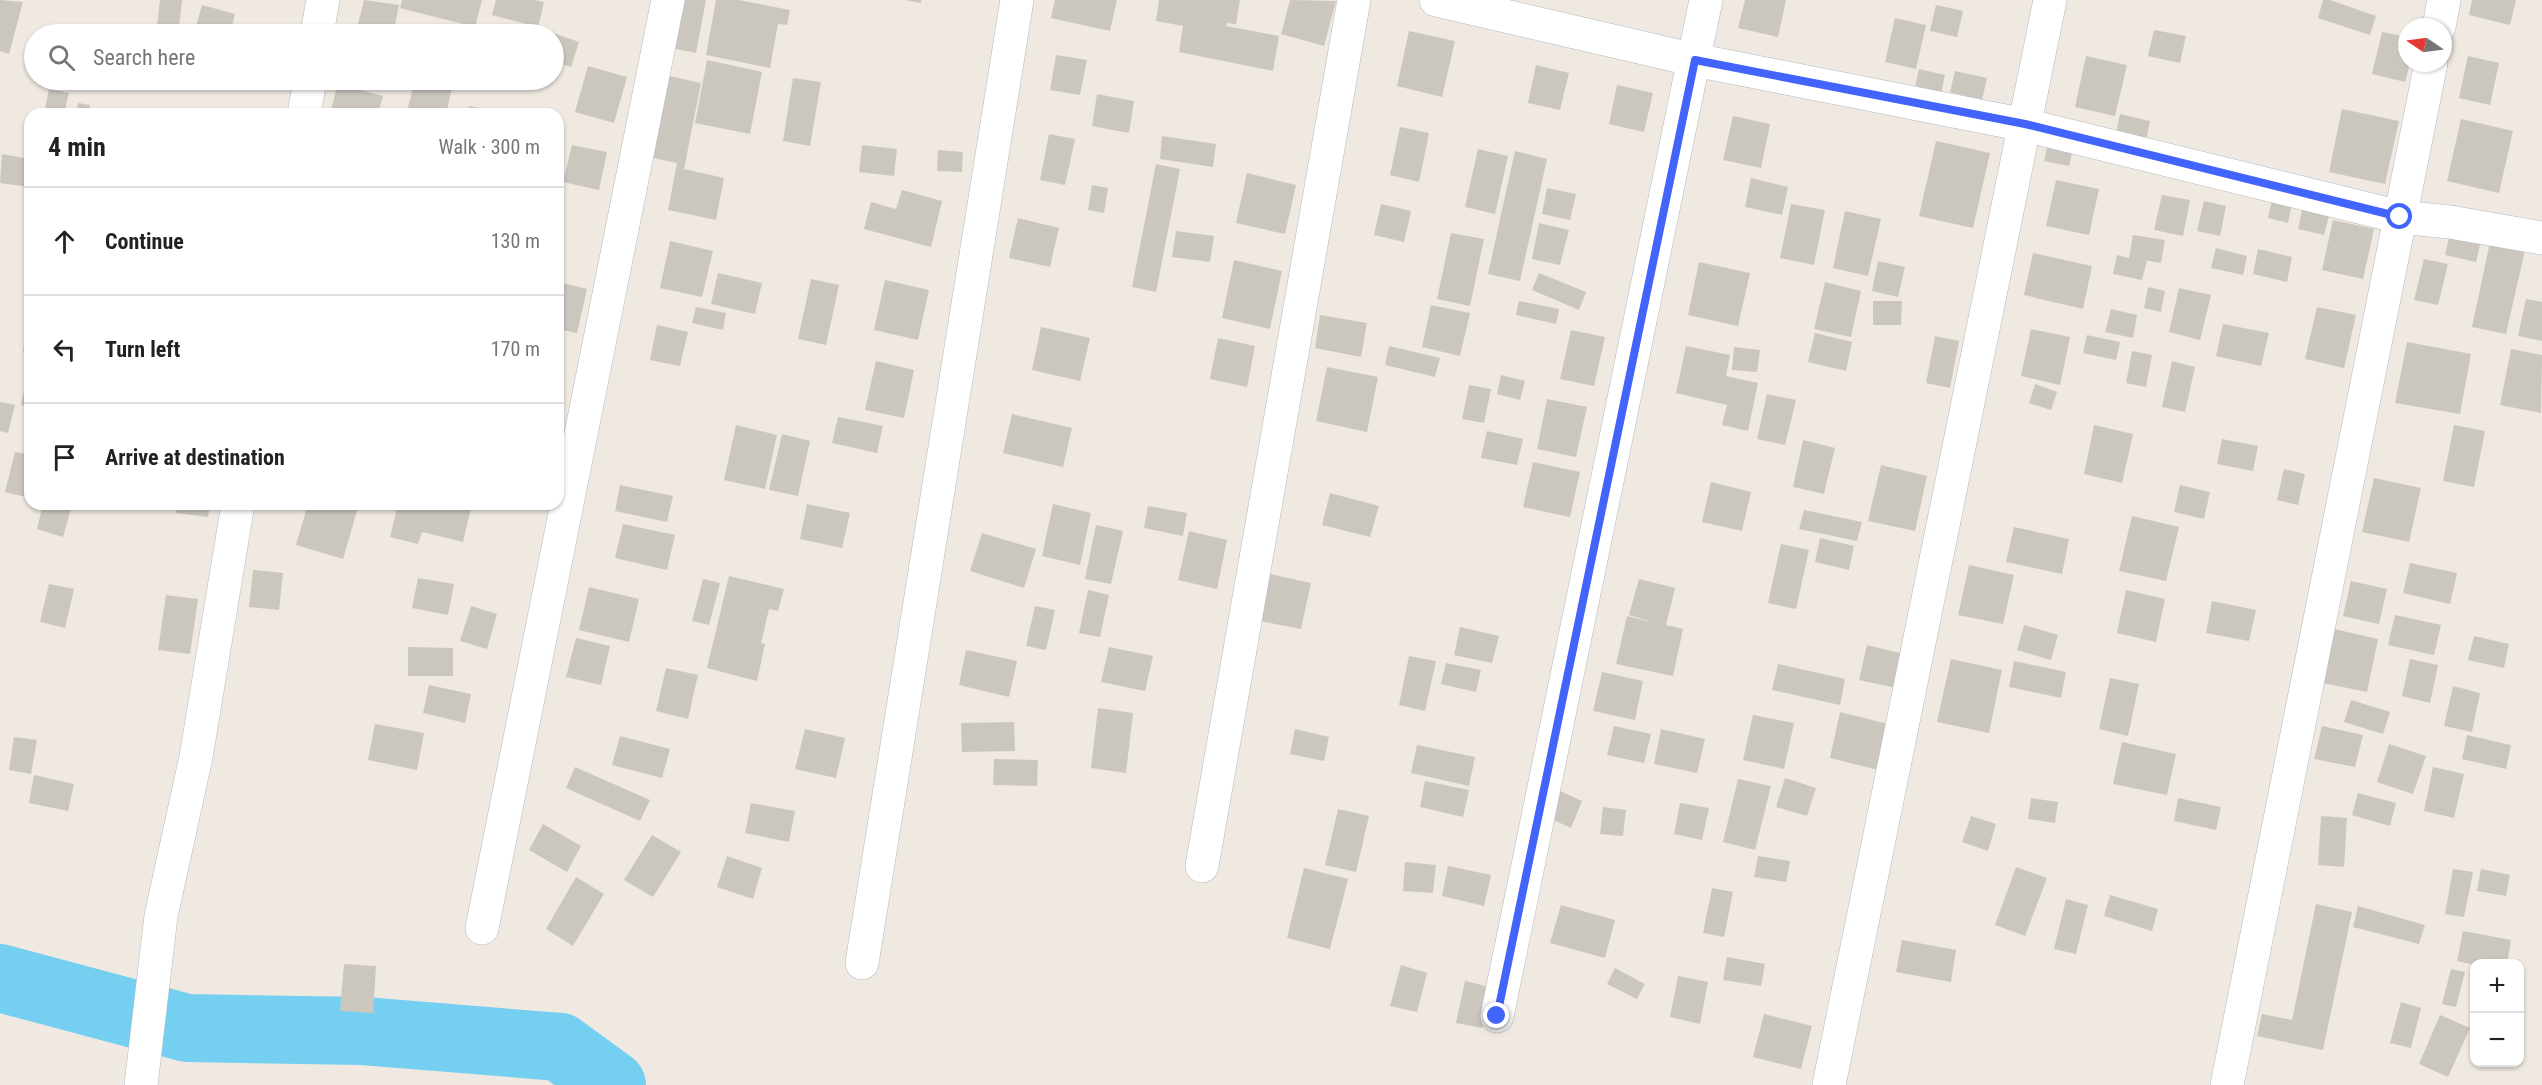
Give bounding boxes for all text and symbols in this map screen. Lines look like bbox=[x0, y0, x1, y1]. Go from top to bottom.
north arrow bbox=[2398, 18, 2452, 72]
search box bbox=[24, 24, 564, 90]
icon: search bbox=[45, 41, 78, 74]
text: Search here bbox=[93, 45, 195, 70]
text: 4 min bbox=[48, 132, 106, 162]
text: Walk · 300 m bbox=[439, 135, 540, 159]
route start bbox=[2386, 203, 2412, 229]
icon: ahead bbox=[48, 225, 81, 258]
text: Continue bbox=[105, 229, 184, 254]
text: 130 m bbox=[491, 229, 540, 253]
icon: left bbox=[48, 333, 81, 366]
text: Turn left bbox=[105, 337, 180, 362]
text: 170 m bbox=[491, 337, 540, 361]
icon: arrive bbox=[48, 441, 81, 474]
text: Arrive at destination bbox=[105, 445, 285, 470]
map controls bbox=[2470, 959, 2524, 1067]
button: + bbox=[2470, 959, 2524, 1013]
route end bbox=[1483, 1002, 1509, 1028]
button: − bbox=[2470, 1013, 2524, 1067]

